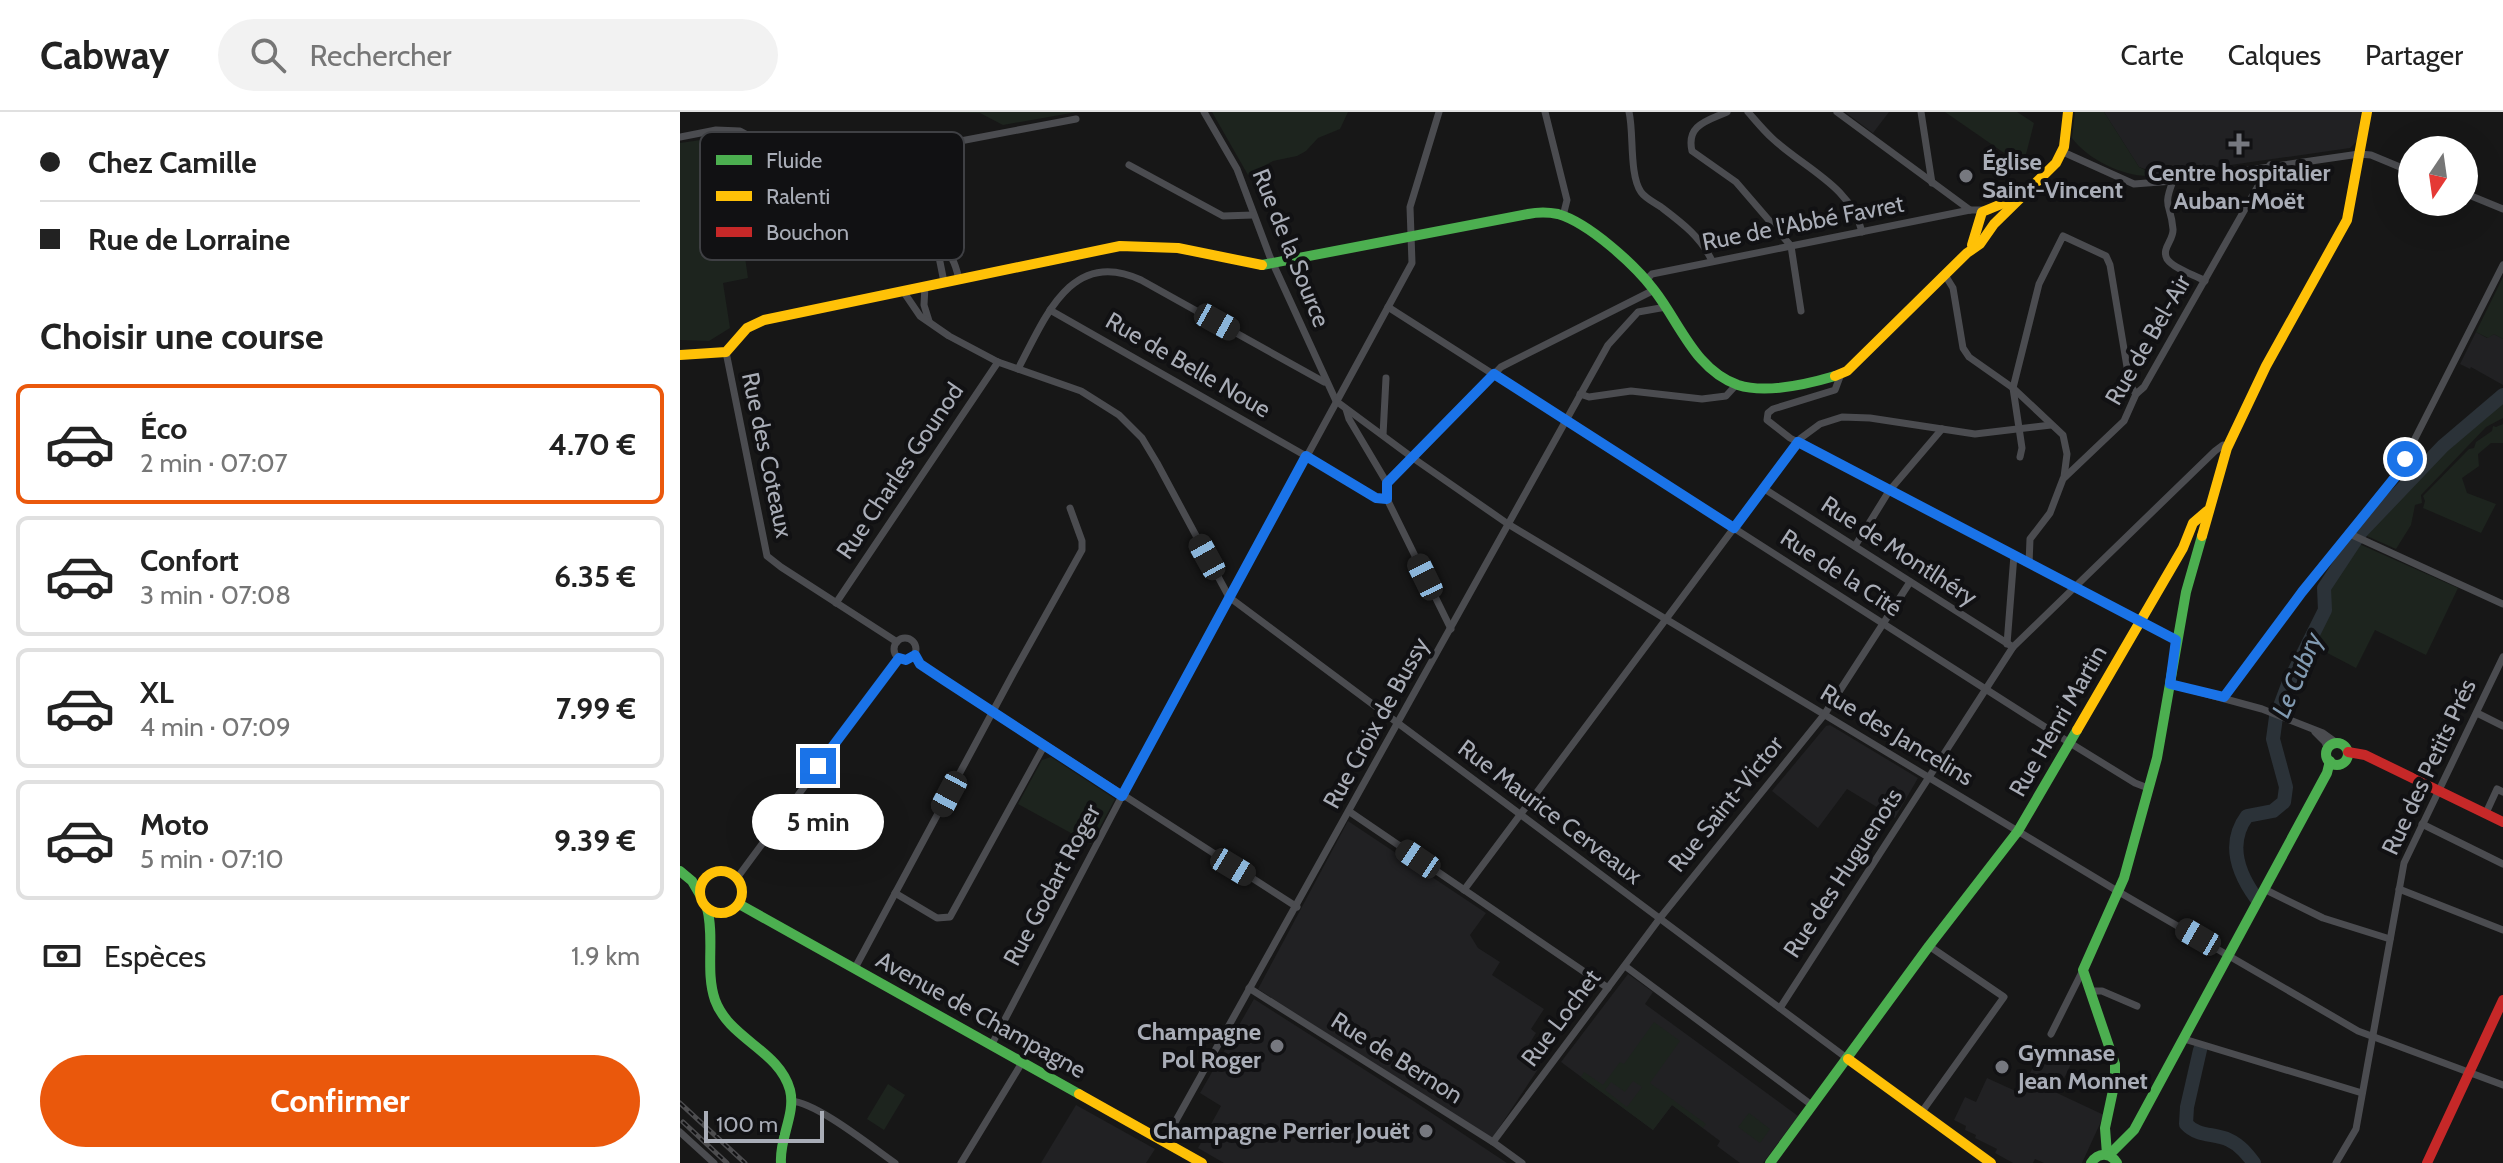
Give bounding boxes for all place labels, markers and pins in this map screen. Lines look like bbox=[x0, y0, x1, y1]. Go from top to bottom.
marker: Centre hospitalier Auban-Moët bbox=[2228, 133, 2250, 155]
place label: Église Saint-Vincent bbox=[1982, 147, 2123, 204]
place label: Centre hospitalier Auban-Moët bbox=[2148, 158, 2330, 215]
marker: Église Saint-Vincent bbox=[1957, 167, 1975, 185]
place label: Champagne Pol Roger bbox=[1137, 1017, 1261, 1074]
marker: Champagne Pol Roger bbox=[1268, 1037, 1286, 1055]
place label: Gymnase Jean Monnet bbox=[2017, 1038, 2148, 1095]
marker: Gymnase Jean Monnet bbox=[1993, 1058, 2011, 1076]
place label: Champagne Perrier Jouët bbox=[1153, 1116, 1410, 1145]
marker: Champagne Perrier Jouët bbox=[1417, 1122, 1435, 1140]

